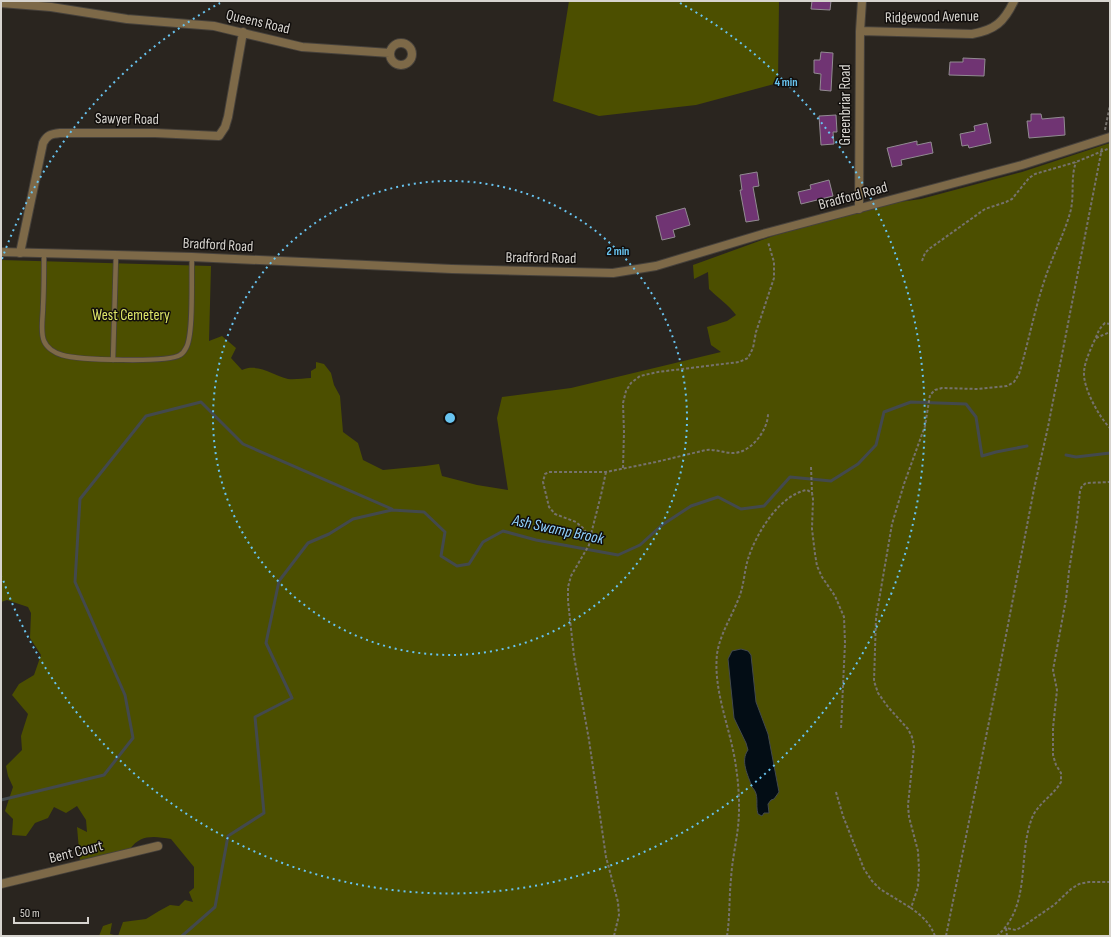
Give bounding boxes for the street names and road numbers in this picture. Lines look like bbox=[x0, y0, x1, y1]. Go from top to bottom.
street label: Queens Road bbox=[224, 5, 292, 39]
street label: Ridgewood Avenue bbox=[885, 7, 979, 27]
street label: Greenbriar Road bbox=[836, 65, 855, 145]
street label: Sawyer Road bbox=[95, 109, 159, 129]
street label: Bradford Road bbox=[816, 178, 890, 214]
street label: Bradford Road bbox=[182, 234, 254, 256]
street label: Bradford Road bbox=[505, 248, 577, 268]
street label: Bent Court bbox=[47, 836, 105, 868]

